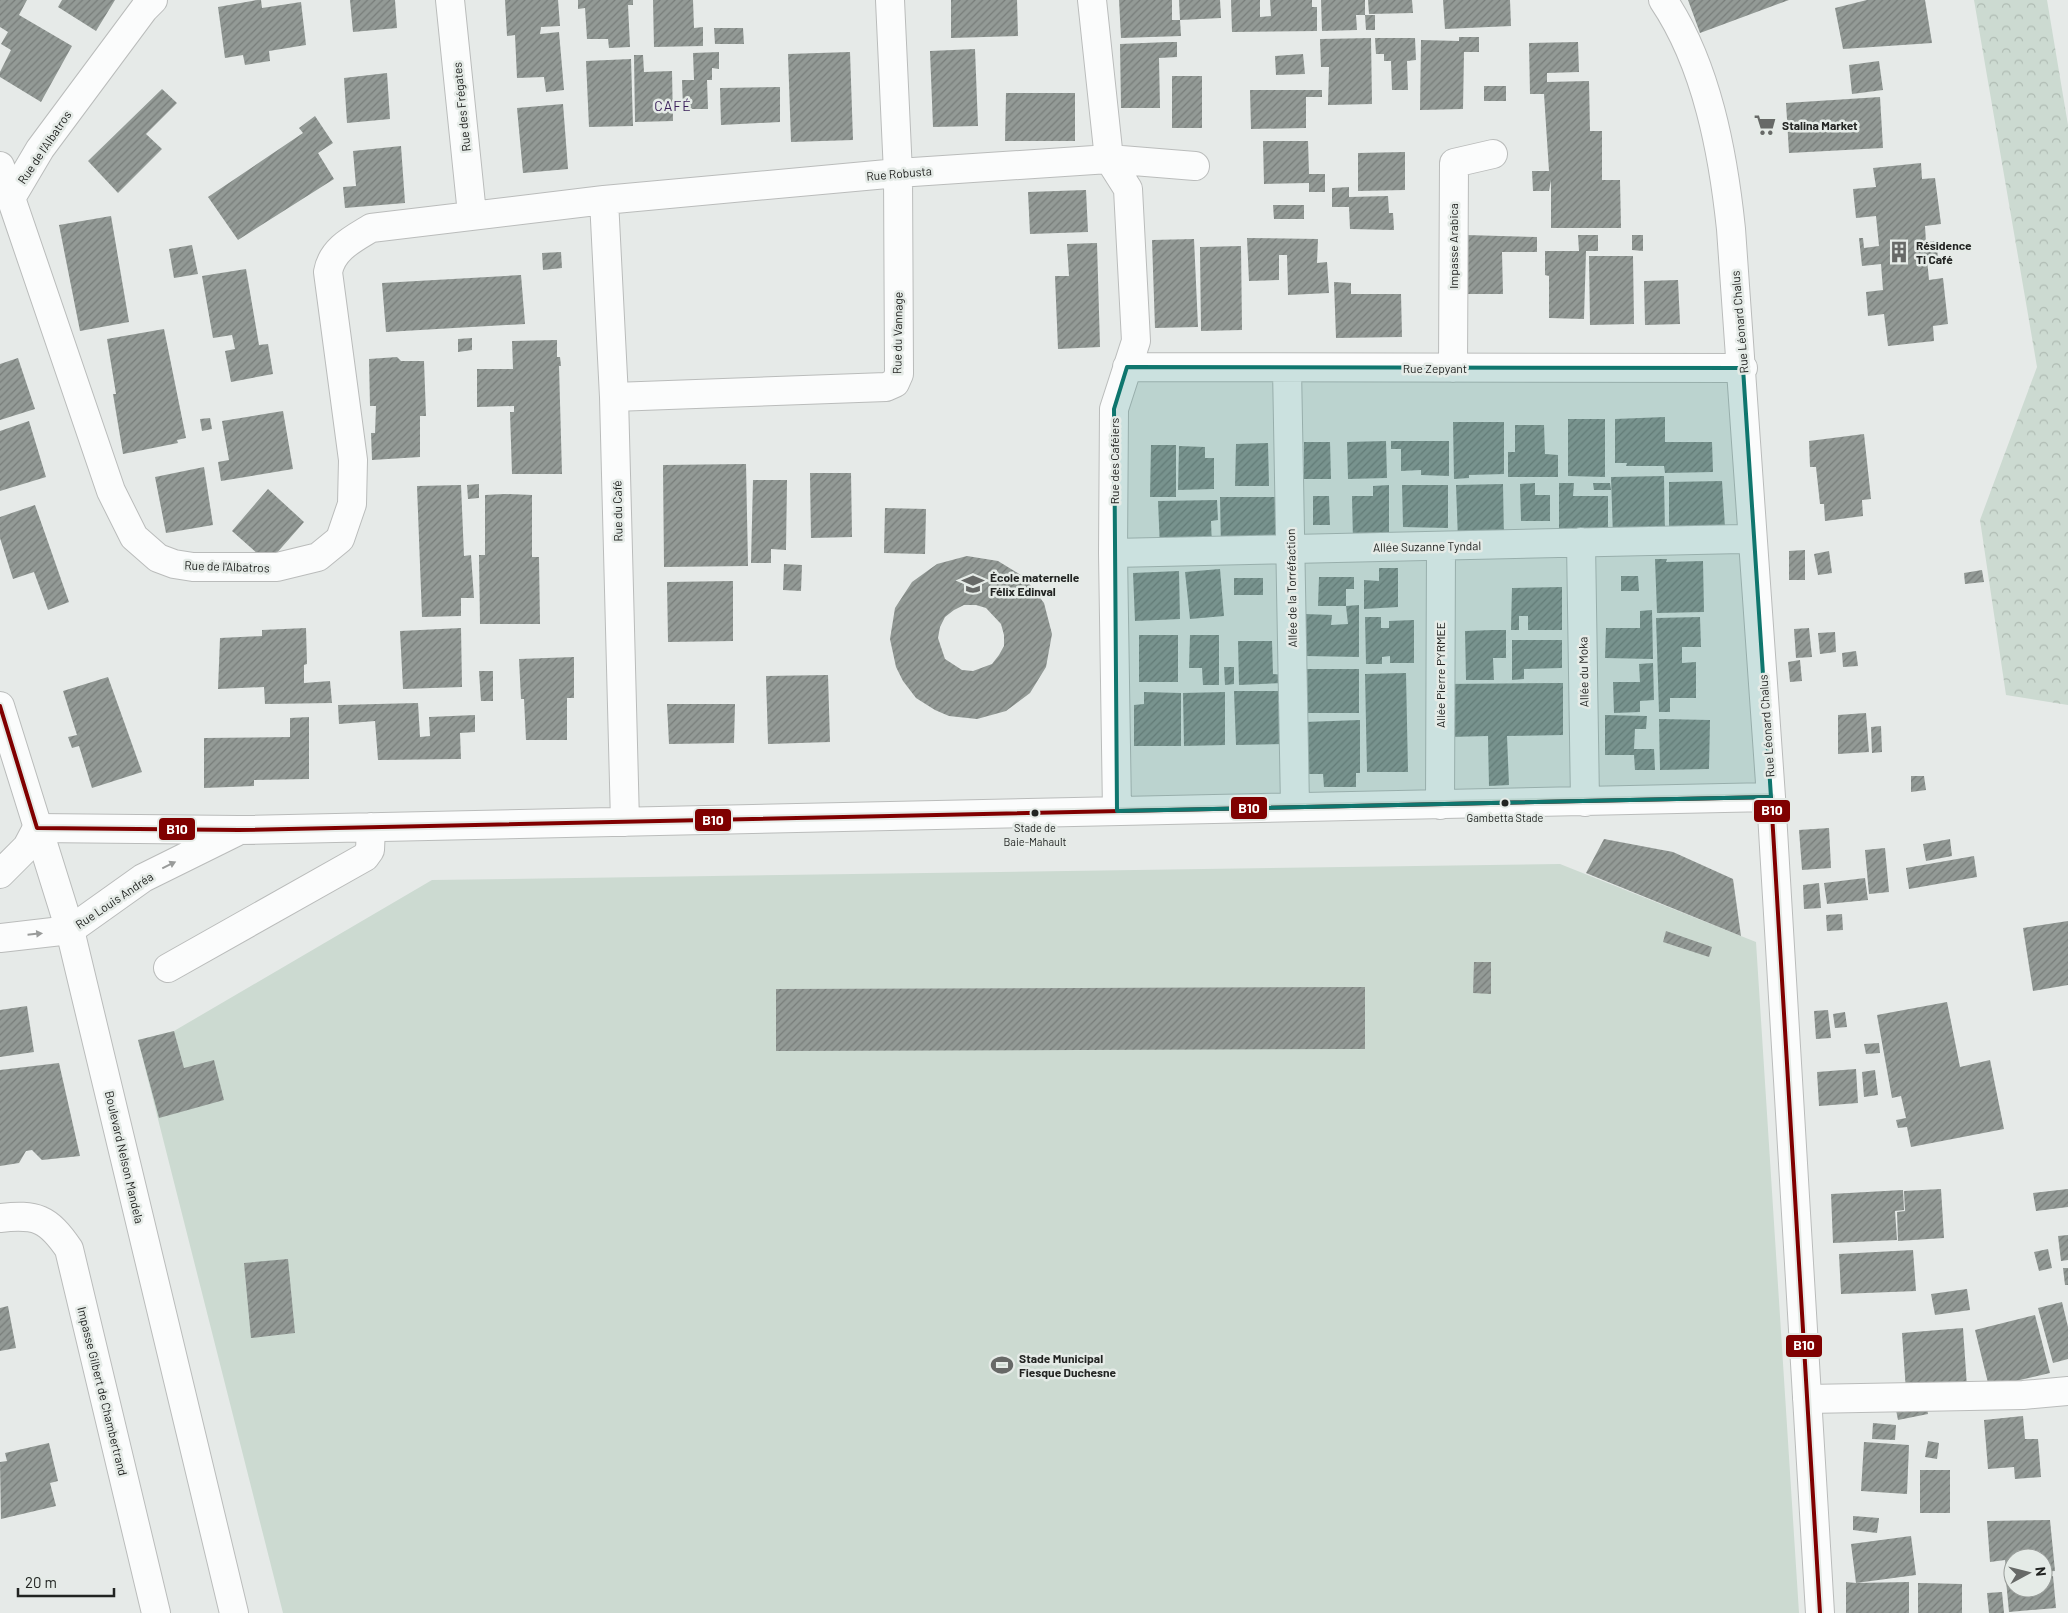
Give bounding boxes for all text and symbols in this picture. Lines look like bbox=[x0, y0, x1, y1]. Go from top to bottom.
street label: Rue des Frégates bbox=[449, 61, 473, 152]
district label: CAFÉ bbox=[654, 97, 692, 114]
street label: Rue de l'Albatros bbox=[14, 108, 74, 186]
supermarket icon: Stalina Market bbox=[1752, 112, 1778, 138]
place label: Stalina Market bbox=[1782, 118, 1858, 132]
street label: Rue Robusta bbox=[866, 163, 932, 183]
street label: Impasse Arabica bbox=[1446, 203, 1460, 289]
place label: Résidence Ti Café bbox=[1916, 238, 1972, 266]
building icon: Résidence Ti Café bbox=[1886, 239, 1912, 265]
street label: Rue Léonard Chalus bbox=[1728, 270, 1750, 374]
street label: Rue du Vannage bbox=[889, 292, 905, 374]
street label: Rue Zepyant bbox=[1403, 361, 1467, 375]
street label: Rue des Caféiers bbox=[1107, 418, 1121, 504]
street label: Rue du Café bbox=[609, 480, 625, 542]
street label: Allée de la Torréfaction bbox=[1283, 528, 1299, 648]
street label: Allée Suzanne Tyndal bbox=[1373, 538, 1481, 554]
street label: Rue de l'Albatros bbox=[184, 558, 270, 574]
place label: École maternelle Félix Edinval bbox=[990, 570, 1080, 598]
school or university icon: École maternelle Félix Edinval bbox=[960, 571, 986, 597]
street label: Allée Pierre PYRMEE bbox=[1433, 622, 1447, 728]
street label: Allée du Moka bbox=[1575, 637, 1591, 707]
street label: Rue Léonard Chalus bbox=[1755, 674, 1777, 778]
line badge: B10 bbox=[1230, 796, 1268, 820]
marker: Gambetta Stade bbox=[1500, 798, 1510, 808]
text: B10 bbox=[1238, 799, 1260, 816]
line badge: B10 bbox=[1753, 799, 1791, 823]
text: B10 bbox=[1761, 801, 1783, 818]
line badge: B10 bbox=[694, 808, 732, 832]
marker: Stade de Baie-Mahault bbox=[1030, 808, 1040, 818]
text: B10 bbox=[702, 811, 724, 828]
place label: Gambetta Stade bbox=[1467, 811, 1544, 824]
line badge: B10 bbox=[158, 817, 196, 841]
text: B10 bbox=[166, 820, 188, 837]
place label: Stade de Baie-Mahault bbox=[1004, 821, 1066, 848]
one-way arrow bbox=[162, 861, 176, 869]
street label: Rue Louis Andréa bbox=[73, 869, 155, 931]
one-way arrow bbox=[28, 930, 44, 938]
street label: Boulevard Nelson Mandela bbox=[103, 1089, 147, 1225]
street label: Impasse Gilbert de Chambertrand bbox=[75, 1305, 131, 1477]
line badge: B10 bbox=[1785, 1334, 1823, 1358]
text: B10 bbox=[1793, 1336, 1815, 1353]
place label: Stade Municipal Fiesque Duchesne bbox=[1019, 1351, 1116, 1379]
sports icon: Stade Municipal Fiesque Duchesne bbox=[989, 1352, 1015, 1378]
north arrow bbox=[2003, 1548, 2053, 1598]
scale bar bbox=[18, 1566, 114, 1598]
text: N bbox=[2032, 1566, 2050, 1577]
text: 20 m bbox=[25, 1573, 57, 1591]

